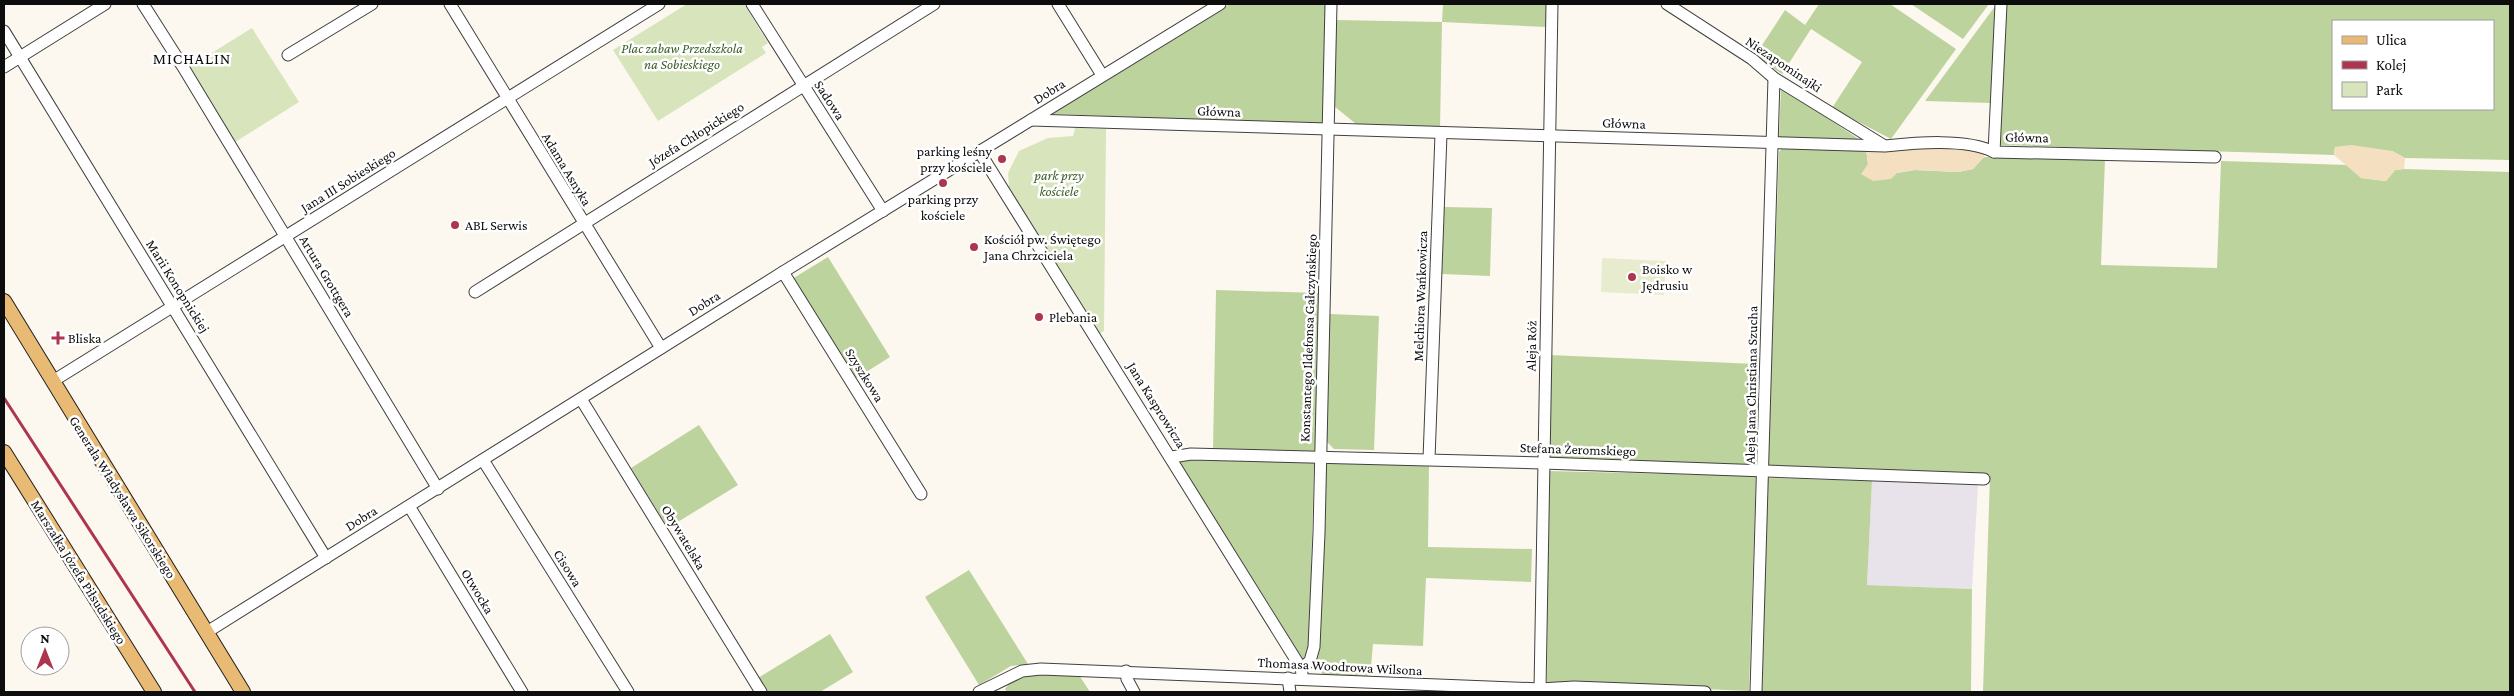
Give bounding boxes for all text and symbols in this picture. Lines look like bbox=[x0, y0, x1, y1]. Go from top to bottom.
legend bbox=[2332, 20, 2494, 110]
text: Ulica bbox=[2376, 32, 2407, 48]
street label: Niezapominajki bbox=[1742, 33, 1825, 96]
park label: Plac zabaw Przedszkola na Sobieskiego bbox=[621, 40, 743, 72]
district label: MICHALIN bbox=[153, 50, 231, 67]
text: Kolej bbox=[2376, 57, 2406, 74]
street label: Dobra bbox=[1030, 75, 1068, 107]
street label: Sadowa bbox=[811, 77, 849, 123]
text: Park bbox=[2376, 82, 2403, 98]
street label: Józefa Chłopickiego bbox=[644, 98, 747, 171]
street label: Główna bbox=[1197, 102, 1242, 120]
street label: Główna bbox=[1602, 114, 1647, 132]
street label: Adama Asnyka bbox=[539, 129, 595, 209]
street label: Główna bbox=[2005, 129, 2050, 145]
place label: parking leśny przy kościele bbox=[917, 143, 993, 175]
street label: Jana III Sobieskiego bbox=[296, 144, 398, 217]
marker: parking leśny przy kościele bbox=[996, 153, 1008, 165]
park label: park przy kościele bbox=[1033, 167, 1084, 199]
marker: parking przy kościele bbox=[937, 177, 949, 189]
place label: parking przy kościele bbox=[908, 191, 979, 223]
place label: ABL Serwis bbox=[465, 217, 527, 233]
marker: ABL Serwis bbox=[449, 219, 461, 231]
street label: Melchiora Wańkowicza bbox=[1410, 230, 1430, 362]
place label: Kościół pw. Świętego Jana Chrzciciela bbox=[982, 231, 1101, 263]
street label: Artura Grottgera bbox=[296, 232, 358, 320]
street label: Konstantego Ildefonsa Gałczyńskiego bbox=[1296, 234, 1320, 442]
street label: Marii Konopnickiej bbox=[142, 237, 213, 336]
marker: Kościół pw. Świętego Jana Chrzciciela bbox=[968, 241, 980, 253]
place label: Boisko w Jędrusiu bbox=[1640, 261, 1693, 293]
marker: Boisko w Jędrusiu bbox=[1626, 271, 1638, 283]
street label: Dobra bbox=[685, 287, 723, 319]
street label: Aleja Jana Christiana Szucha bbox=[1742, 305, 1761, 464]
place label: Plebania bbox=[1049, 309, 1098, 325]
marker: Plebania bbox=[1033, 311, 1045, 323]
street label: Aleja Róż bbox=[1523, 320, 1540, 372]
place label: Bliska bbox=[68, 330, 102, 346]
marker: Bliska bbox=[52, 332, 64, 344]
street label: Szyszkowa bbox=[842, 345, 888, 405]
street label: Jana Kasprowicza bbox=[1123, 357, 1190, 451]
street label: Generała Władysława Sikorskiego bbox=[66, 413, 180, 581]
street label: Stefana Żeromskiego bbox=[1520, 439, 1637, 459]
street label: Marszałka Józefa Piłsudskiego bbox=[28, 497, 130, 647]
street label: Dobra bbox=[342, 502, 380, 534]
street label: Obywatelska bbox=[658, 502, 710, 573]
street label: Cisowa bbox=[550, 546, 586, 590]
street label: Otwocka bbox=[458, 566, 498, 617]
north arrow bbox=[20, 626, 70, 676]
text: N bbox=[40, 630, 50, 646]
street label: Thomasa Woodrowa Wilsona bbox=[1257, 654, 1423, 678]

